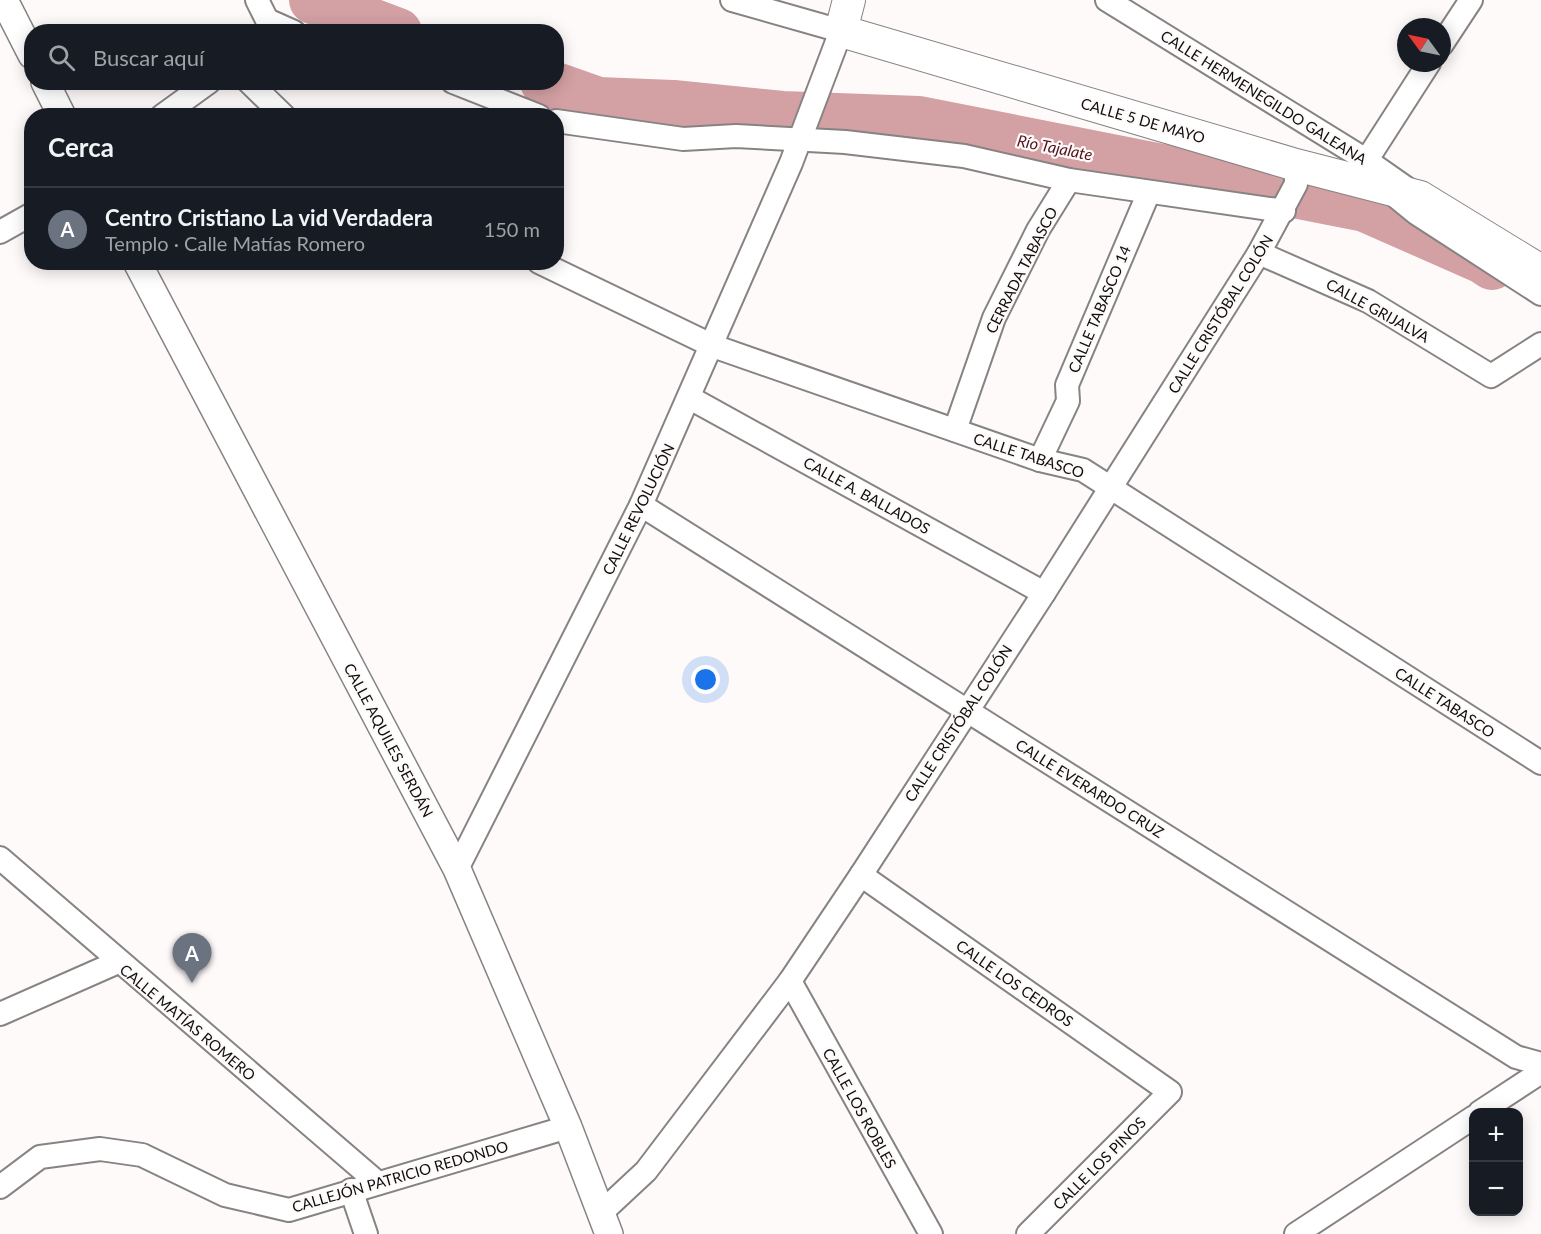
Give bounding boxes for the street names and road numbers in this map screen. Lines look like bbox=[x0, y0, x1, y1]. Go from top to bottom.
street label: CALLE HERMENEGILDO GALEANA bbox=[1158, 26, 1371, 168]
street label: CALLE 5 DE MAYO bbox=[1079, 94, 1207, 146]
street label: CERRADA TABASCO bbox=[981, 204, 1061, 336]
street label: CALLE CRISTÓBAL COLÓN bbox=[1164, 231, 1276, 397]
street label: CALLE TABASCO 14 bbox=[1064, 242, 1134, 375]
street label: CALLE GRIJALVA bbox=[1323, 274, 1433, 346]
street label: CALLE TABASCO bbox=[971, 429, 1087, 481]
street label: CALLE REVOLUCIÓN bbox=[598, 440, 678, 578]
street label: CALLE A. BALLADOS bbox=[801, 453, 933, 537]
street label: CALLE CRISTÓBAL COLÓN bbox=[900, 641, 1016, 805]
street label: CALLE AQUILES SERDÁN bbox=[341, 660, 437, 820]
street label: CALLE TABASCO bbox=[1392, 663, 1498, 741]
street label: CALLE EVERARDO CRUZ bbox=[1013, 735, 1167, 841]
street label: CALLE LOS CEDROS bbox=[953, 936, 1077, 1030]
street label: CALLE MATÍAS ROMERO bbox=[117, 960, 259, 1084]
street label: CALLE LOS ROBLES bbox=[819, 1045, 901, 1171]
street label: CALLE LOS PINOS bbox=[1049, 1113, 1149, 1213]
street label: CALLEJÓN PATRICIO REDONDO bbox=[290, 1136, 510, 1216]

